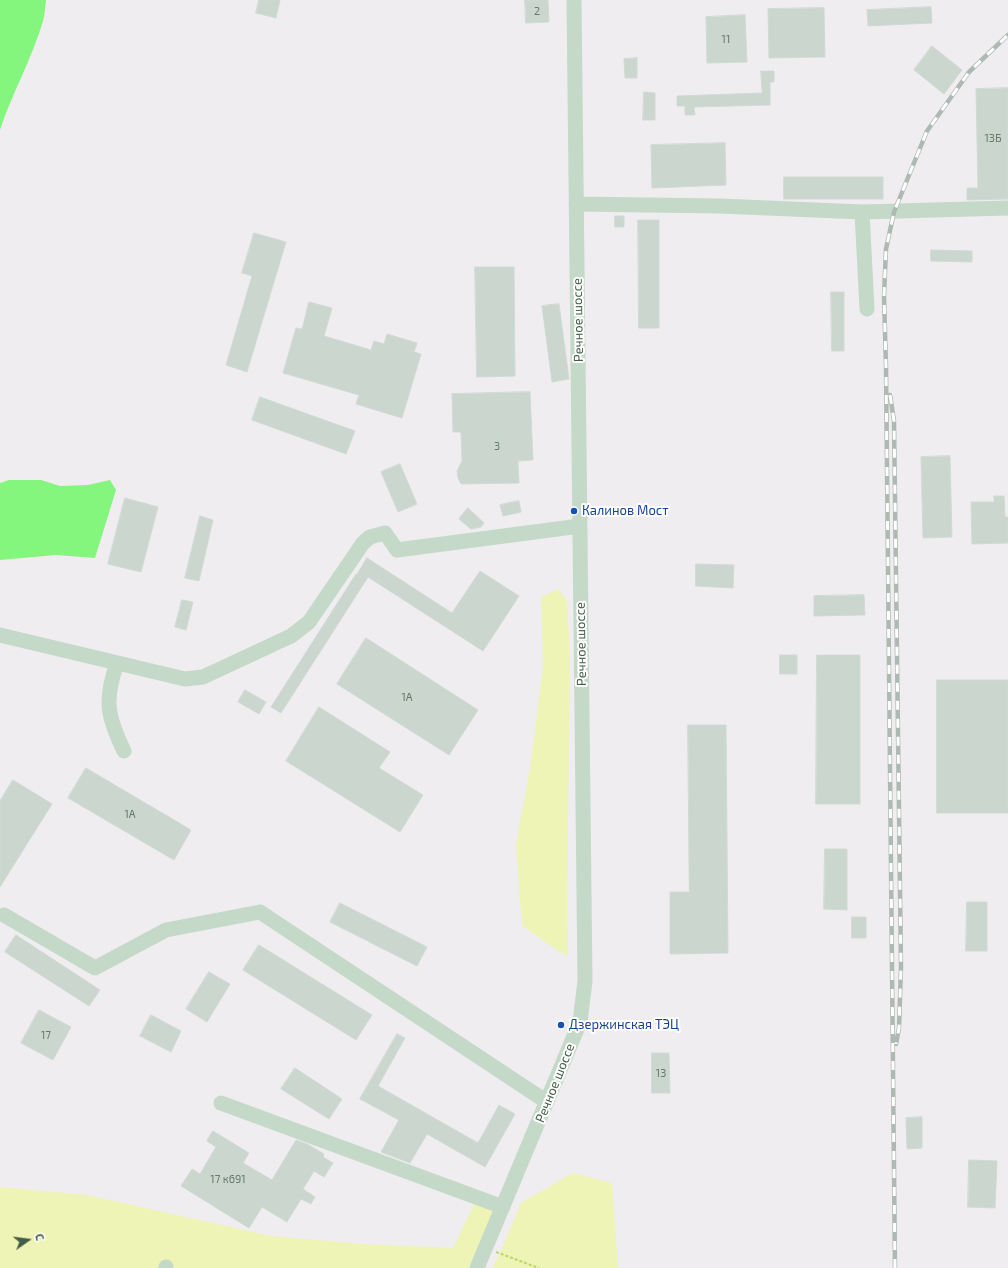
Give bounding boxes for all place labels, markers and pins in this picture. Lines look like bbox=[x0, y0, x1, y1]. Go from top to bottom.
place label: Калинов Мост bbox=[582, 503, 669, 519]
marker: Калинов Мост bbox=[569, 506, 579, 516]
place label: Дзержинская ТЭЦ bbox=[569, 1017, 679, 1033]
marker: Дзержинская ТЭЦ bbox=[556, 1020, 566, 1030]

